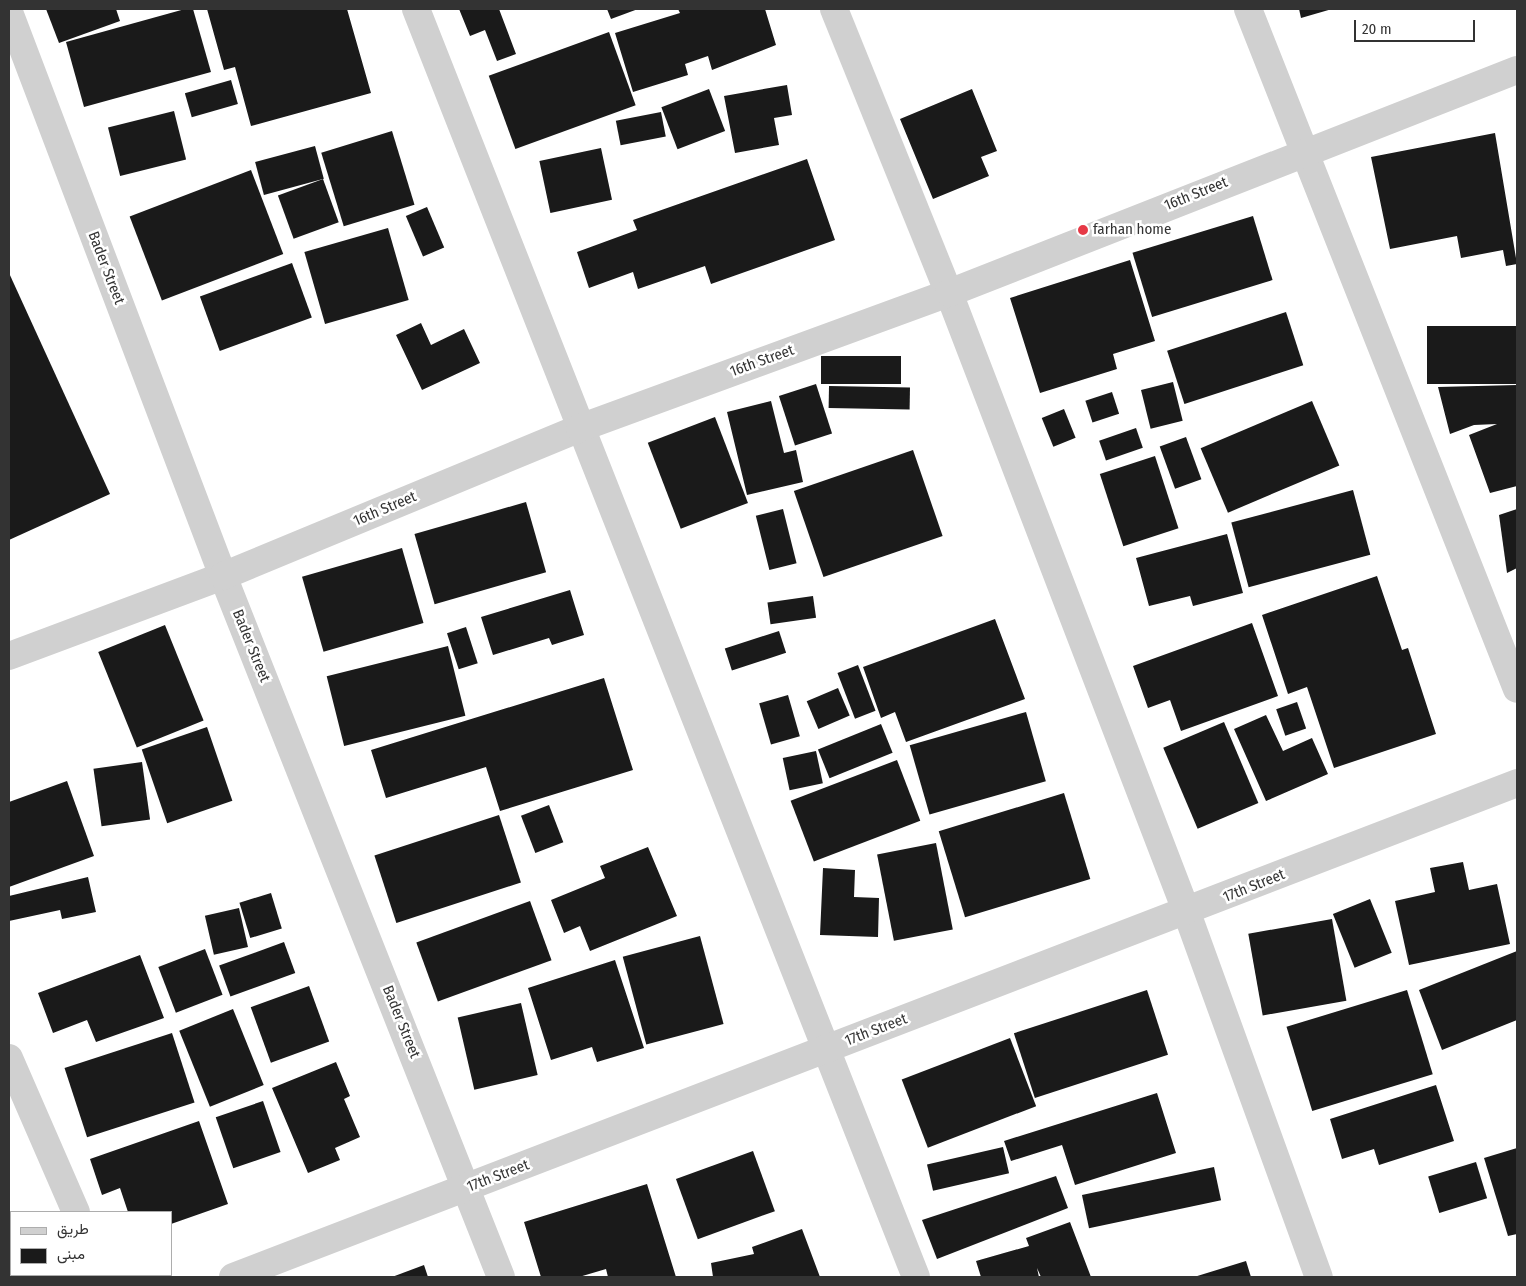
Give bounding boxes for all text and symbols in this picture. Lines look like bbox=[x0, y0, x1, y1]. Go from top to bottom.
scale bar bbox=[1356, 10, 1477, 42]
text: 20 m bbox=[1362, 20, 1392, 38]
street label: 16th Street bbox=[1162, 173, 1230, 215]
place label: farhan home bbox=[1093, 221, 1171, 239]
marker: farhan home bbox=[1077, 224, 1089, 236]
street label: Bader Street bbox=[84, 229, 128, 307]
street label: 16th Street bbox=[728, 341, 796, 381]
street label: 16th Street bbox=[351, 488, 419, 530]
street label: Bader Street bbox=[228, 607, 274, 685]
street label: 17th Street bbox=[1220, 865, 1288, 907]
street label: Bader Street bbox=[378, 983, 424, 1061]
street label: 17th Street bbox=[842, 1010, 910, 1050]
street label: 17th Street bbox=[464, 1156, 532, 1196]
legend bbox=[10, 1211, 172, 1276]
text: طريق bbox=[57, 1220, 89, 1238]
text: مبنى bbox=[57, 1245, 85, 1263]

